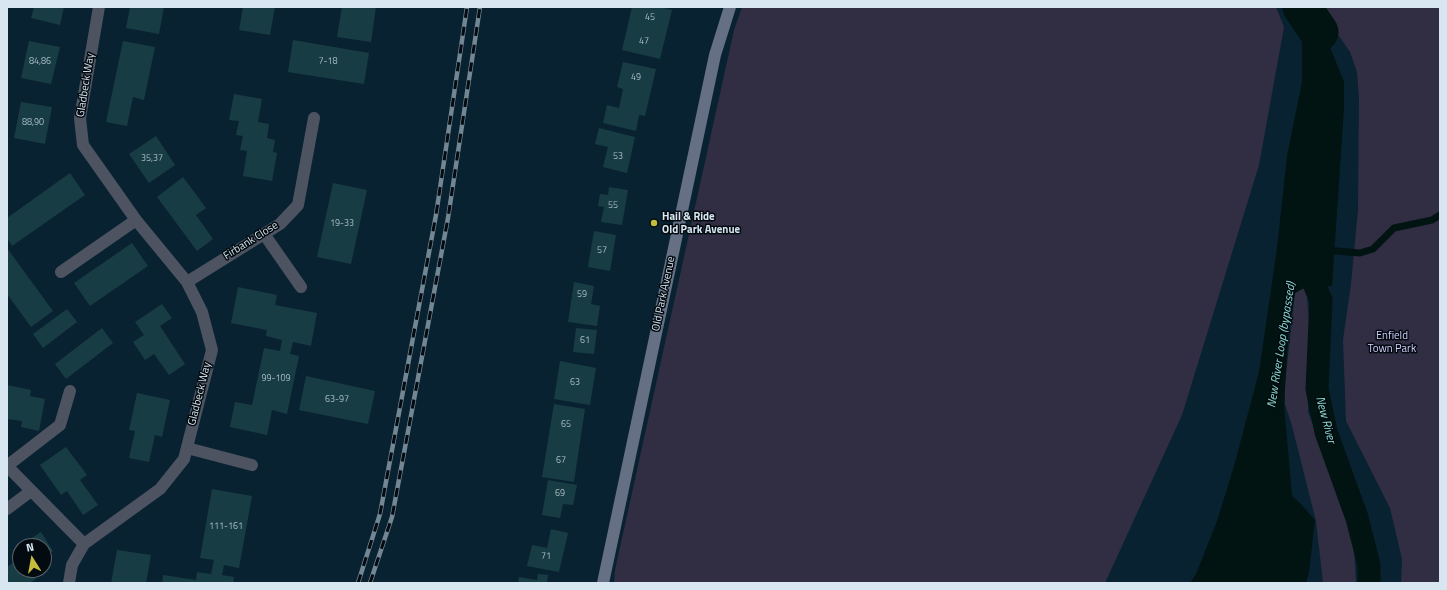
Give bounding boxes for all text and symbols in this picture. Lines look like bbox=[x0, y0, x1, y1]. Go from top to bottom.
house number: 45 bbox=[645, 13, 655, 23]
house number: 47 bbox=[639, 37, 649, 47]
street label: Gladbeck Way bbox=[74, 52, 98, 118]
house number: 84,86 bbox=[29, 57, 51, 67]
house number: 7-18 bbox=[318, 57, 338, 67]
house number: 49 bbox=[631, 73, 641, 83]
house number: 88,90 bbox=[22, 118, 44, 128]
house number: 53 bbox=[613, 152, 623, 162]
house number: 35,37 bbox=[141, 154, 163, 164]
house number: 55 bbox=[608, 201, 618, 211]
place label: Hail & Ride Old Park Avenue bbox=[662, 210, 740, 236]
marker: Hail & Ride Old Park Avenue bbox=[649, 218, 659, 228]
street label: Firbank Close bbox=[221, 219, 281, 263]
house number: 19-33 bbox=[330, 219, 354, 229]
house number: 57 bbox=[597, 246, 607, 256]
street label: Old Park Avenue bbox=[650, 255, 678, 333]
water label: New River Loop (bypassed) bbox=[1265, 281, 1299, 409]
house number: 59 bbox=[577, 290, 587, 300]
park label: Enfield Town Park bbox=[1368, 329, 1416, 355]
house number: 61 bbox=[580, 336, 590, 346]
street label: Gladbeck Way bbox=[186, 361, 214, 427]
house number: 99-109 bbox=[261, 374, 291, 384]
house number: 63 bbox=[570, 378, 580, 388]
house number: 63-97 bbox=[325, 395, 349, 405]
water label: New River bbox=[1312, 395, 1338, 445]
house number: 65 bbox=[561, 420, 571, 430]
house number: 67 bbox=[556, 456, 566, 466]
house number: 69 bbox=[555, 489, 565, 499]
house number: 111-161 bbox=[209, 522, 243, 532]
north arrow bbox=[12, 538, 52, 578]
text: N bbox=[25, 539, 35, 556]
house number: 71 bbox=[541, 552, 551, 562]

